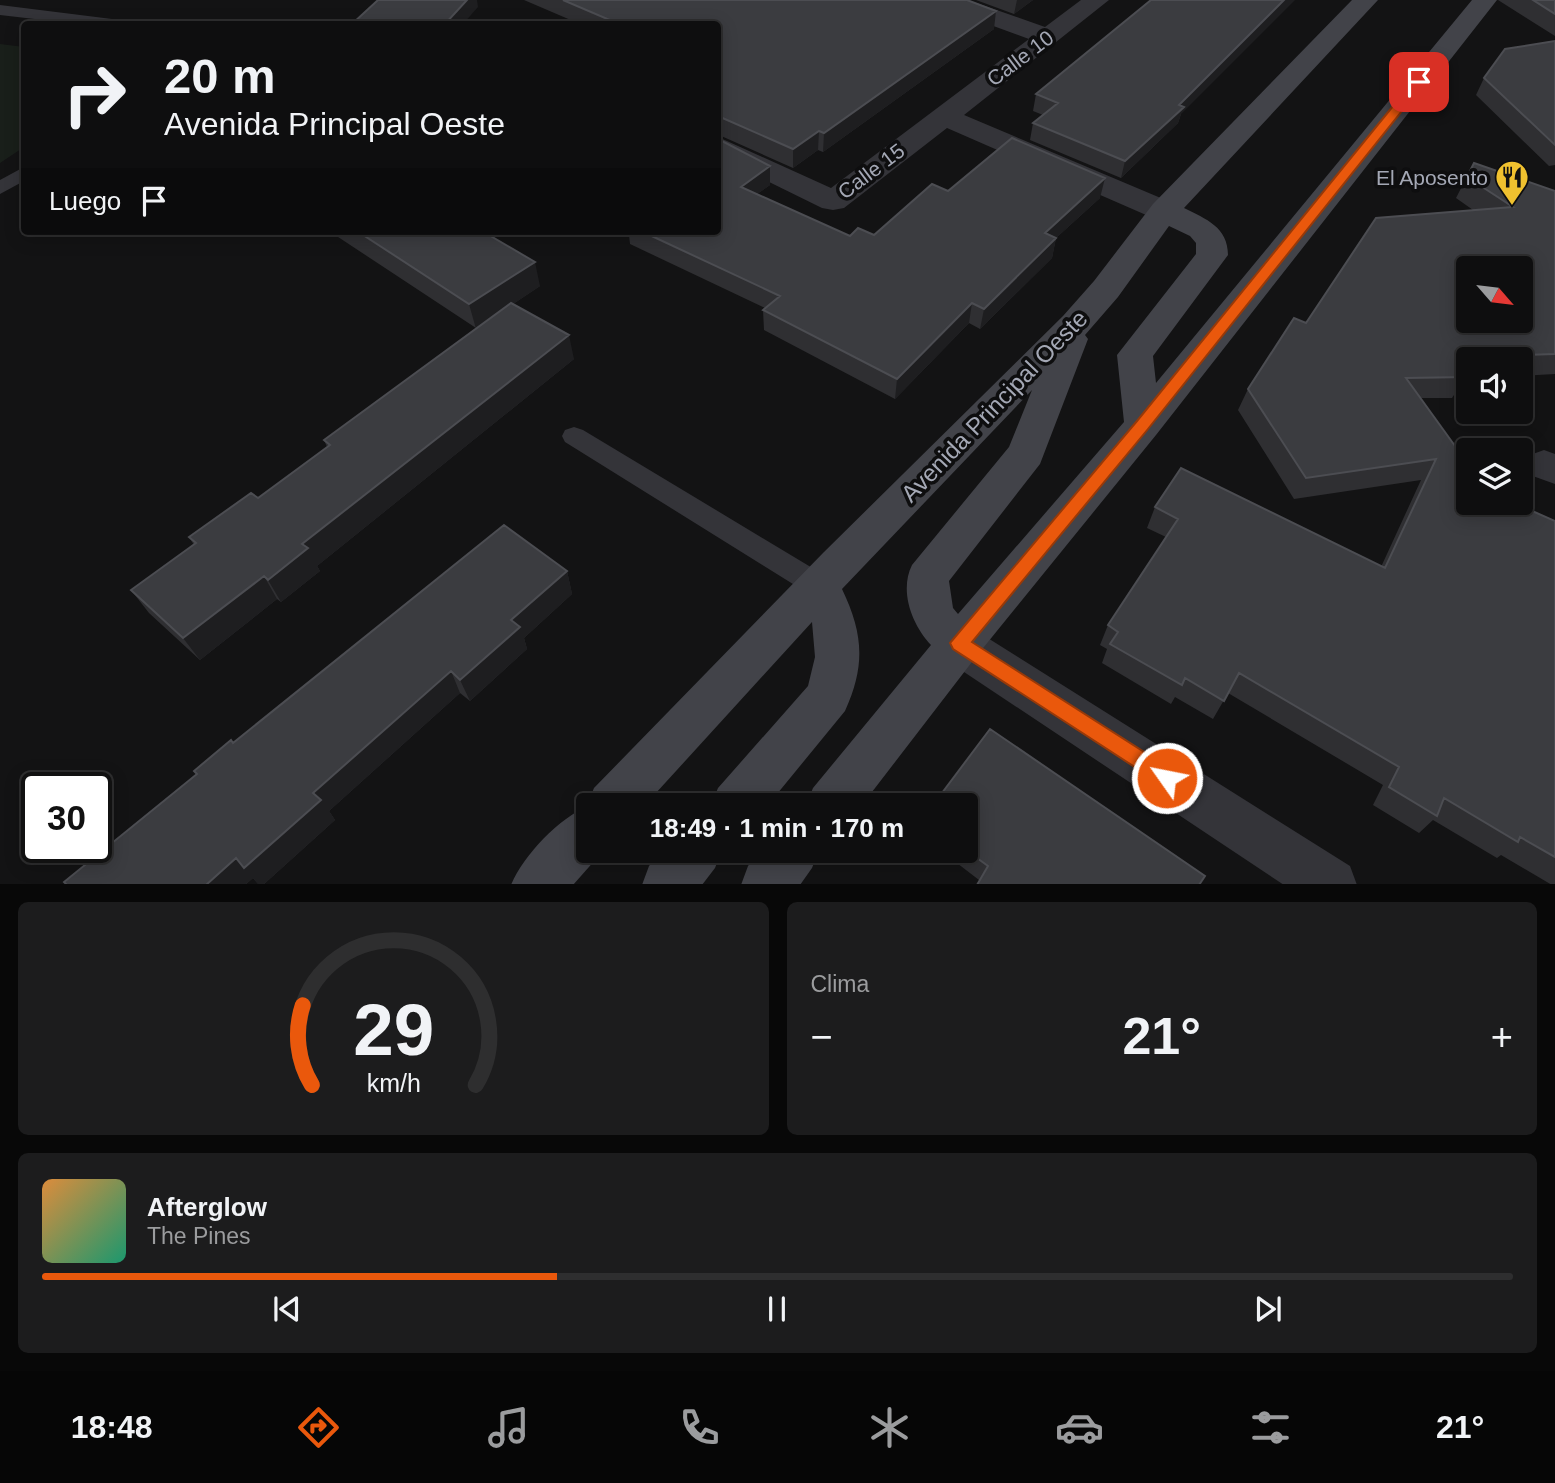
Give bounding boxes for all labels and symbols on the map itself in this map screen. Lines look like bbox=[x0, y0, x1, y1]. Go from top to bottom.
street label: Calle 10 bbox=[982, 26, 1058, 90]
pin bbox=[1389, 52, 1449, 112]
street label: Calle 15 bbox=[833, 139, 909, 203]
restaurant icon: El Aposento bbox=[1493, 158, 1531, 207]
place label: El Aposento bbox=[1376, 166, 1488, 189]
north arrow bbox=[1456, 256, 1533, 332]
street label: Avenida Principal Oeste bbox=[895, 305, 1093, 507]
position arrow bbox=[1130, 741, 1204, 815]
speed limit sign: 30 bbox=[21, 772, 112, 863]

